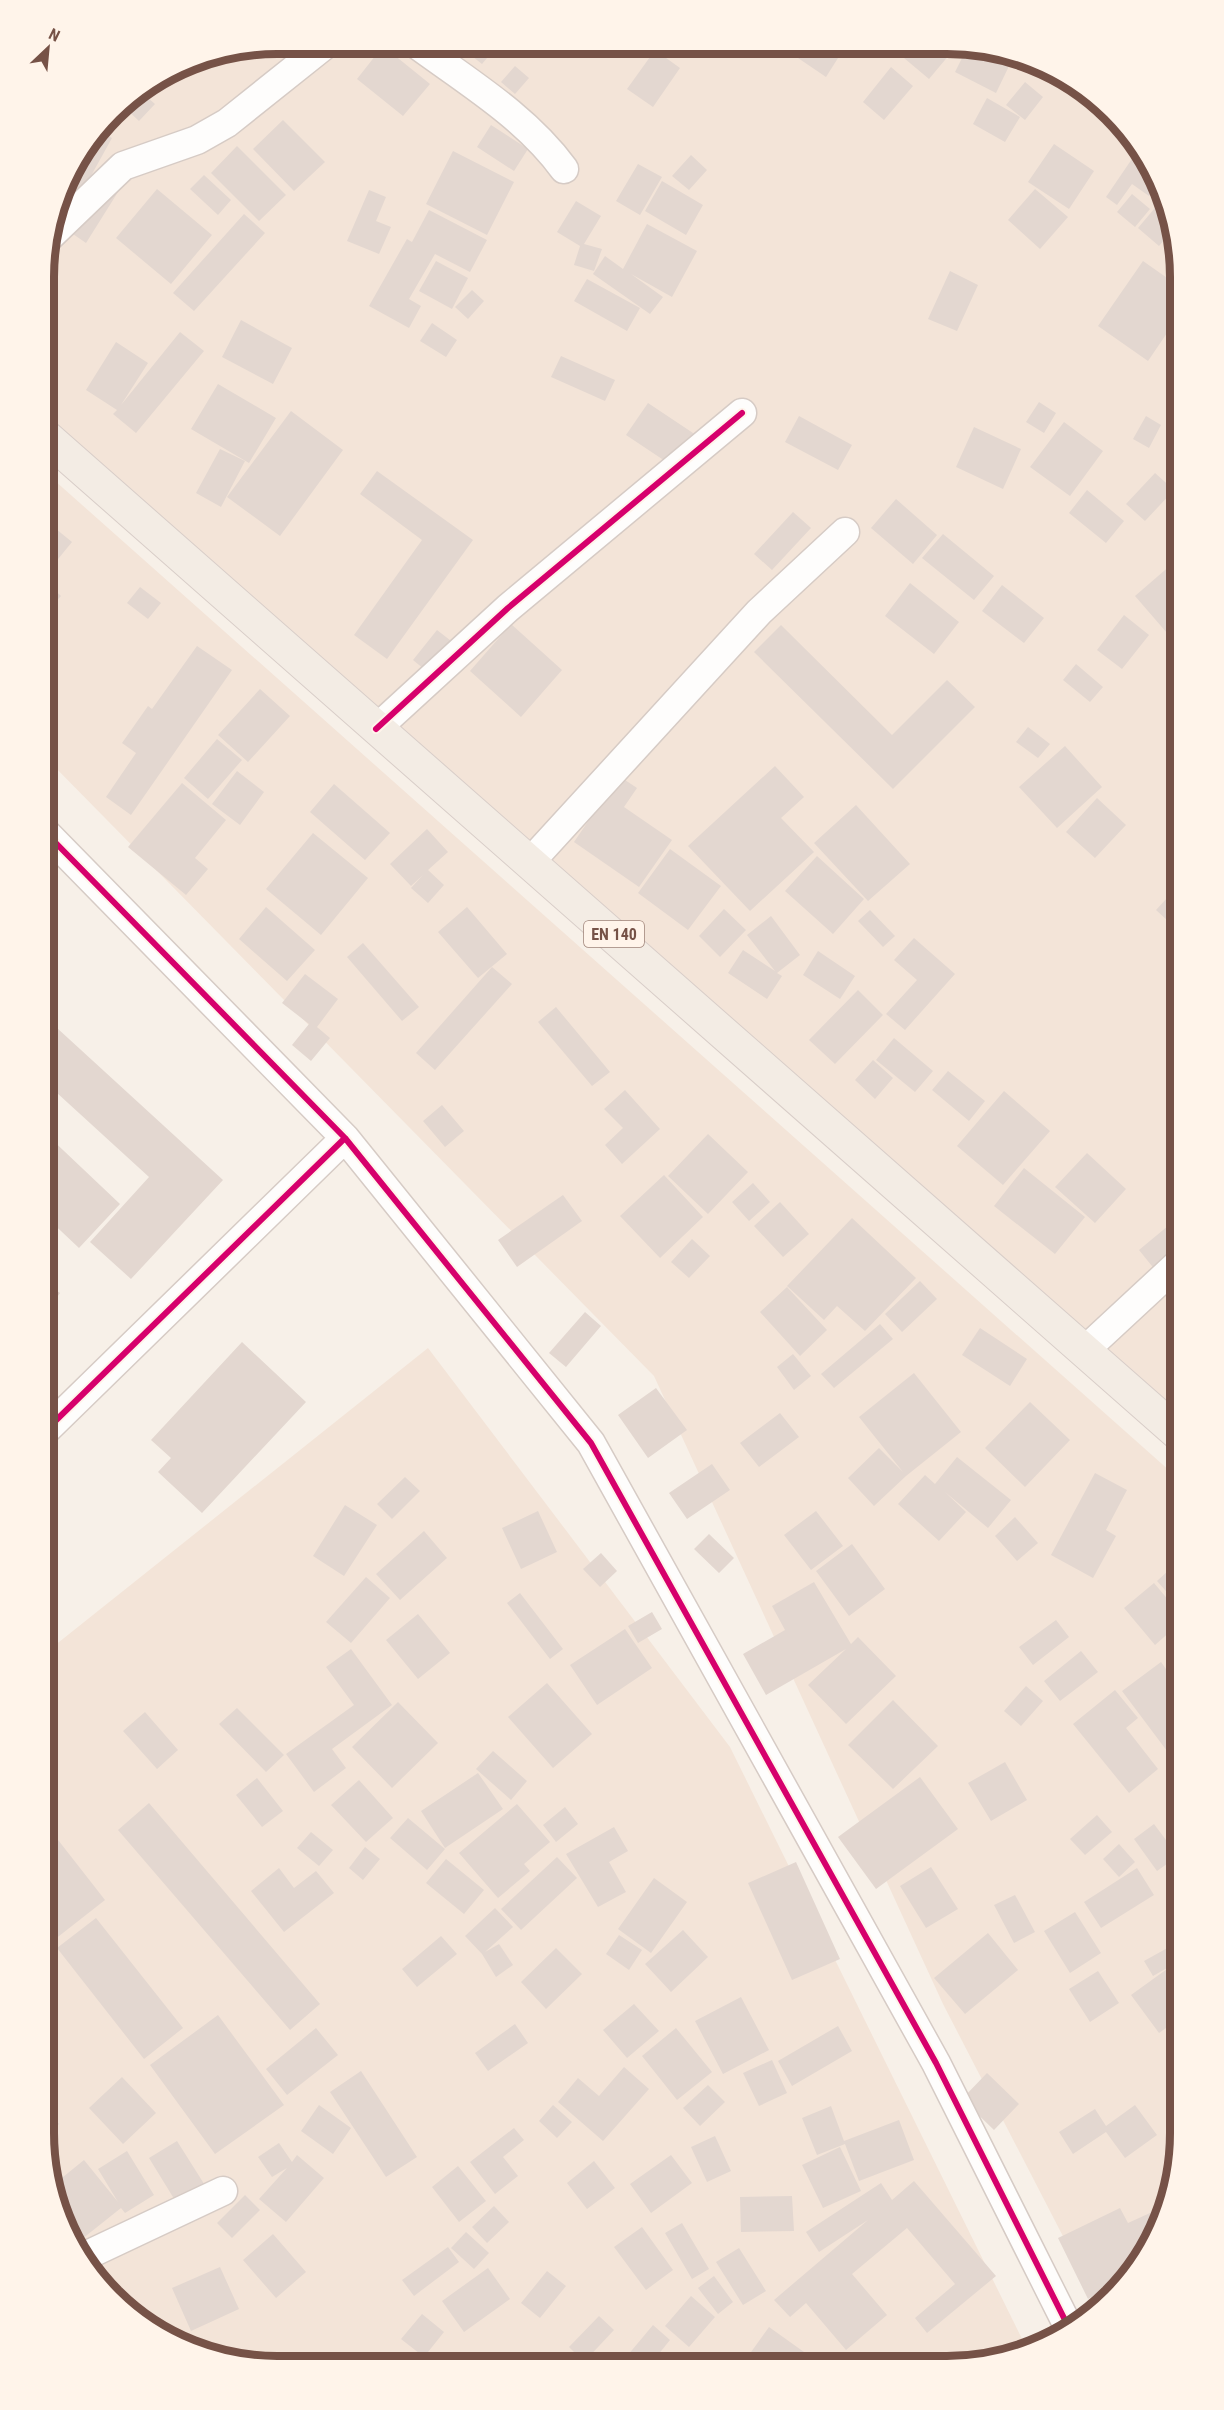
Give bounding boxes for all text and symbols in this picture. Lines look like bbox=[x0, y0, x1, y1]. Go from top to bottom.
north arrow bbox=[18, 18, 78, 78]
text: N bbox=[46, 24, 63, 46]
road number: EN 140 bbox=[584, 921, 644, 947]

